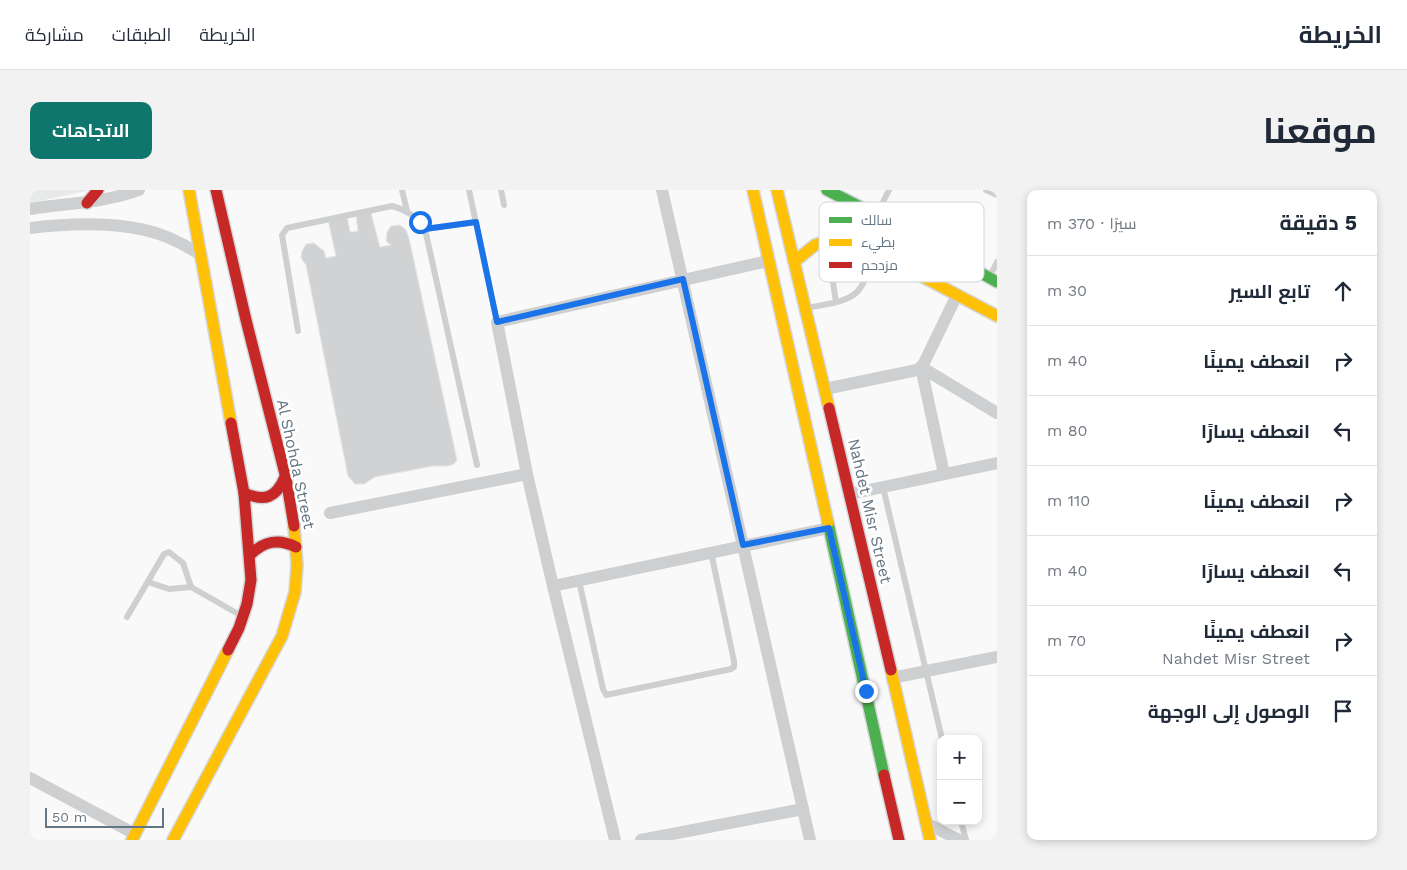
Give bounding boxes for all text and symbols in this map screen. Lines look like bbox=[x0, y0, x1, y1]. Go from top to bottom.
text: الخريطة bbox=[1299, 21, 1382, 49]
text: مشاركة bbox=[25, 24, 84, 45]
text: الطبقات bbox=[112, 24, 171, 45]
text: الخريطة bbox=[199, 24, 256, 45]
button: الاتجاهات bbox=[30, 102, 152, 159]
text: موقعنا bbox=[1263, 110, 1377, 152]
legend bbox=[819, 202, 984, 282]
text: 5 دقيقة bbox=[1279, 210, 1357, 235]
route start bbox=[409, 211, 432, 234]
text: سالك bbox=[861, 212, 892, 228]
text: سيرًا · 370 m bbox=[1047, 214, 1137, 233]
text: بطيء bbox=[861, 234, 895, 254]
text: مزدحم bbox=[861, 257, 898, 275]
icon: ahead bbox=[1329, 277, 1357, 305]
text: تابع السير bbox=[1229, 280, 1310, 303]
text: 30 m bbox=[1047, 281, 1087, 300]
icon: right bbox=[1329, 347, 1357, 375]
text: انعطف يمينًا bbox=[1203, 350, 1310, 373]
text: 40 m bbox=[1047, 351, 1087, 370]
street label: Al Shohda Street bbox=[273, 397, 319, 531]
icon: left bbox=[1329, 417, 1357, 445]
text: انعطف يسارًا bbox=[1201, 420, 1310, 443]
text: 80 m bbox=[1047, 421, 1088, 440]
street label: Nahdet Misr Street bbox=[844, 437, 896, 585]
icon: right bbox=[1329, 487, 1357, 515]
text: انعطف يمينًا bbox=[1203, 490, 1310, 513]
text: 110 m bbox=[1047, 491, 1090, 510]
icon: left bbox=[1329, 557, 1357, 585]
text: انعطف يسارًا bbox=[1201, 560, 1310, 583]
text: 40 m bbox=[1047, 561, 1087, 580]
text: انعطف يمينًا bbox=[1203, 620, 1310, 643]
icon: right bbox=[1329, 627, 1357, 655]
text: 70 m bbox=[1047, 631, 1086, 650]
text: Nahdet Misr Street bbox=[1162, 649, 1310, 668]
route end bbox=[855, 680, 878, 703]
icon: arrive bbox=[1329, 697, 1357, 725]
text: الوصول إلى الوجهة bbox=[1148, 700, 1310, 723]
map controls bbox=[937, 735, 982, 825]
button: + bbox=[937, 735, 982, 780]
button: − bbox=[937, 780, 982, 825]
scale bar bbox=[45, 805, 164, 828]
text: 50 m bbox=[52, 809, 87, 825]

